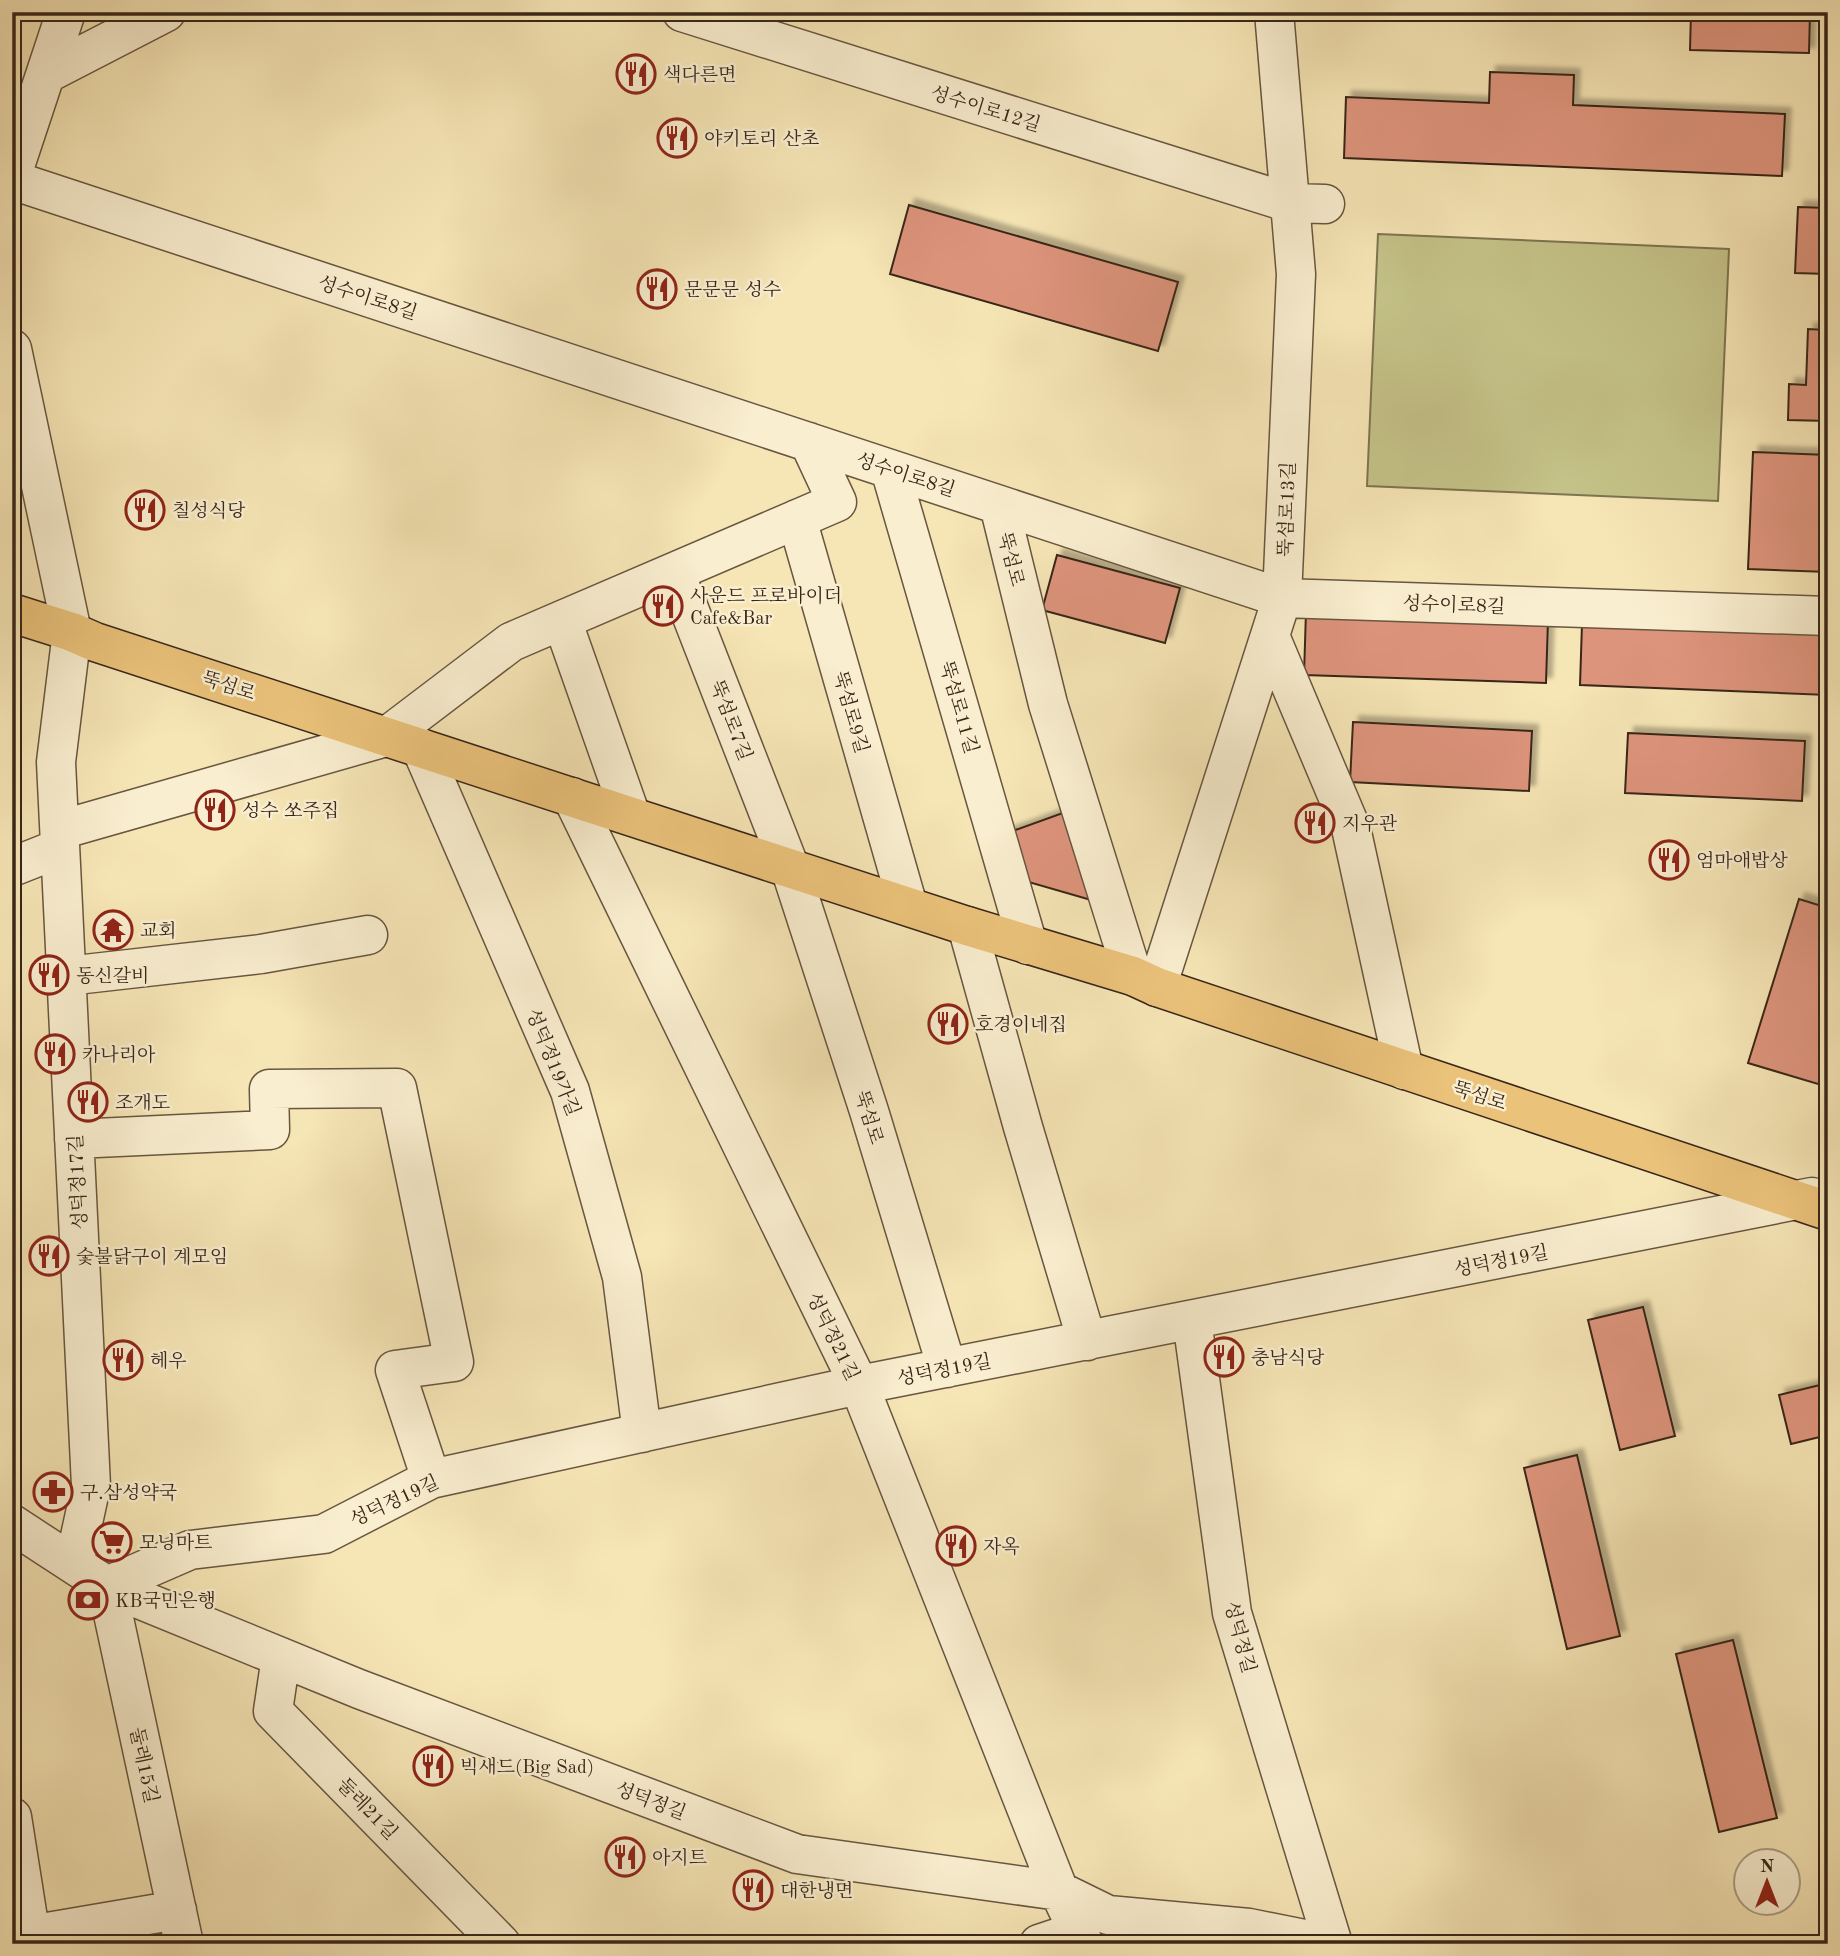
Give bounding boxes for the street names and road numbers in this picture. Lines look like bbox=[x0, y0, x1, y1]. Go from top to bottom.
street label: 성수이로12길 bbox=[928, 83, 1043, 136]
street label: 성수이로8길 bbox=[315, 273, 420, 324]
street label: 성수이로8길 bbox=[853, 450, 958, 501]
street label: 뚝섬로13길 bbox=[1275, 461, 1300, 557]
street label: 뚝섬로 bbox=[994, 530, 1027, 589]
street label: 성수이로8길 bbox=[1402, 593, 1506, 618]
street label: 뚝섬로11길 bbox=[935, 659, 982, 756]
street label: 뚝섬로 bbox=[199, 668, 258, 705]
street label: 뚝섬로9길 bbox=[829, 669, 872, 756]
street label: 뚝섬로7길 bbox=[706, 677, 756, 764]
street label: 성덕정19가길 bbox=[522, 1006, 584, 1119]
street label: 뚝섬로 bbox=[1450, 1078, 1509, 1115]
street label: 뚝섬로 bbox=[850, 1088, 887, 1147]
street label: 성덕정17길 bbox=[66, 1134, 91, 1230]
street label: 성덕정19길 bbox=[1452, 1242, 1550, 1281]
street label: 성덕정21길 bbox=[802, 1289, 863, 1384]
street label: 성덕정19길 bbox=[895, 1351, 993, 1390]
street label: 성덕정19길 bbox=[347, 1472, 442, 1531]
street label: 성덕정길 bbox=[1220, 1599, 1259, 1676]
street label: 둘레15길 bbox=[125, 1725, 162, 1805]
street label: 둘레21길 bbox=[333, 1774, 401, 1844]
street label: 성덕정길 bbox=[612, 1778, 688, 1824]

